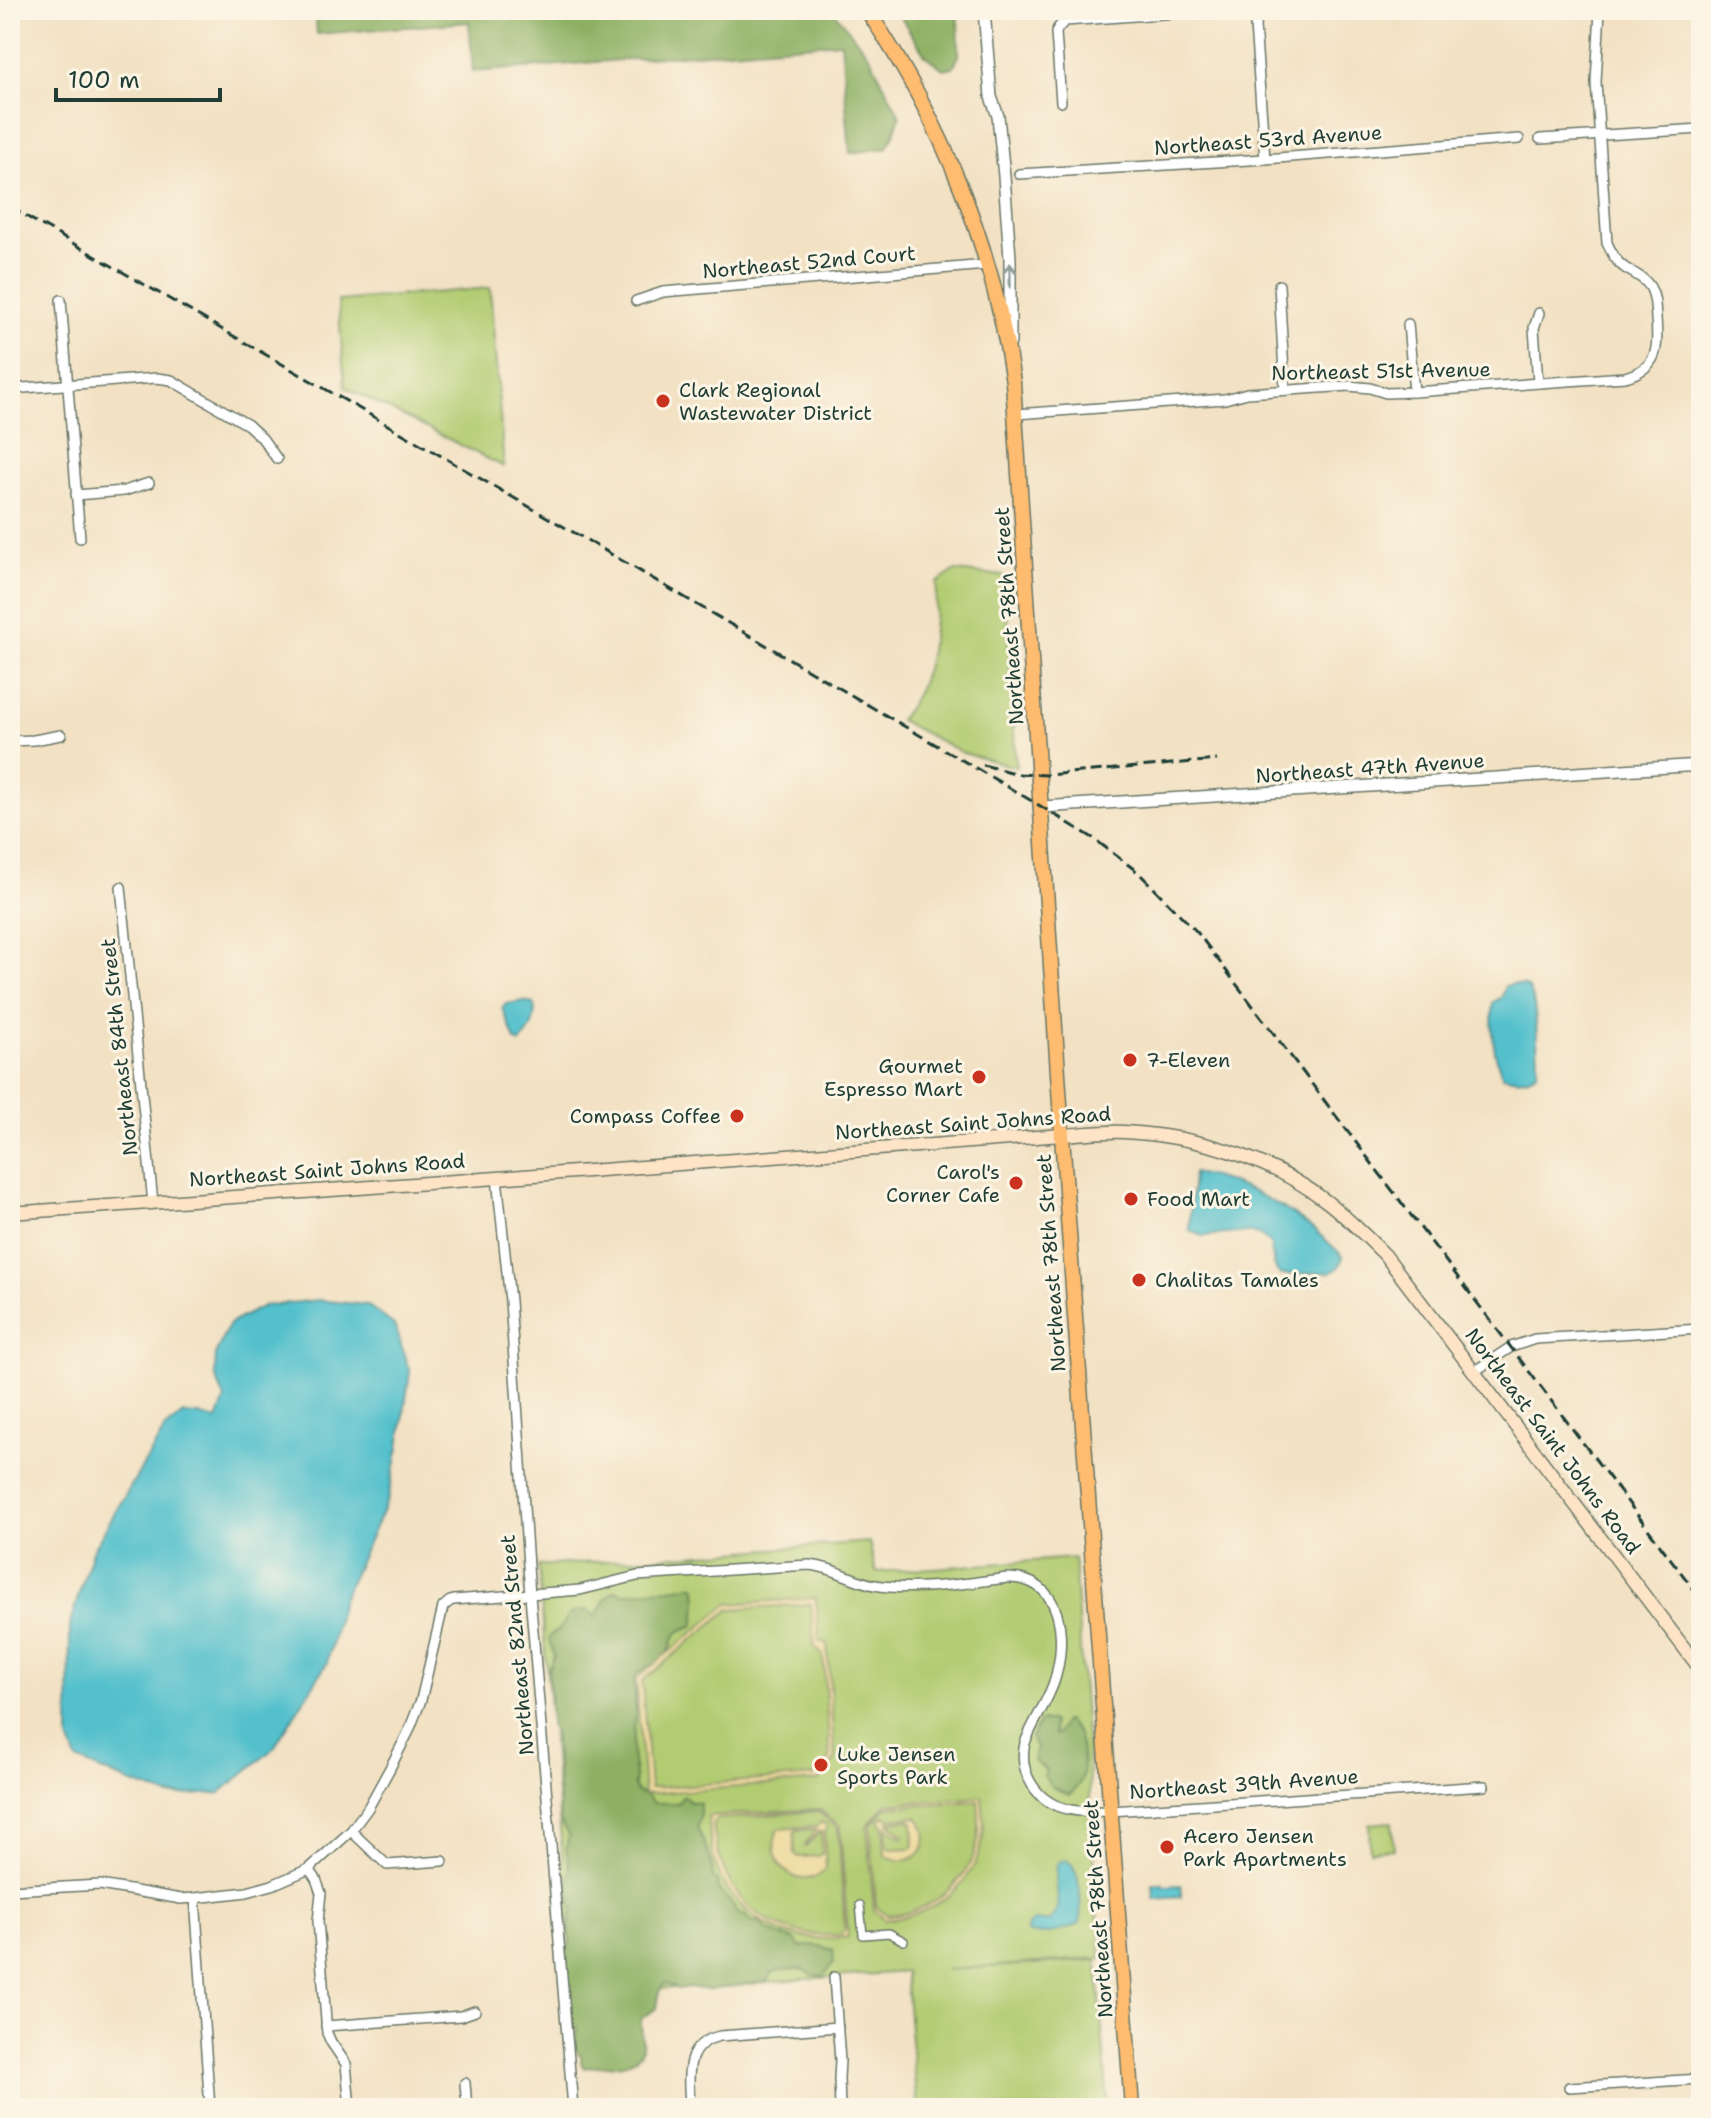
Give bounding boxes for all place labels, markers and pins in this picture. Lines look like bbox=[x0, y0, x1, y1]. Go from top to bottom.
place label: Clark Regional Wastewater District bbox=[679, 377, 872, 426]
marker: Clark Regional Wastewater District bbox=[654, 392, 672, 410]
place label: 7-Eleven bbox=[1146, 1047, 1230, 1073]
marker: 7-Eleven bbox=[1121, 1051, 1139, 1069]
place label: Gourmet Espresso Mart bbox=[824, 1053, 963, 1102]
marker: Gourmet Espresso Mart bbox=[970, 1068, 988, 1086]
place label: Compass Coffee bbox=[570, 1103, 721, 1129]
marker: Compass Coffee bbox=[728, 1107, 746, 1125]
place label: Carol's Corner Cafe bbox=[886, 1159, 1000, 1208]
marker: Carol's Corner Cafe bbox=[1007, 1174, 1025, 1192]
place label: Food Mart bbox=[1147, 1186, 1250, 1212]
marker: Food Mart bbox=[1122, 1190, 1140, 1208]
place label: Chalitas Tamales bbox=[1155, 1267, 1319, 1293]
marker: Chalitas Tamales bbox=[1130, 1271, 1148, 1289]
place label: Luke Jensen Sports Park bbox=[837, 1741, 956, 1790]
marker: Luke Jensen Sports Park bbox=[812, 1756, 830, 1774]
place label: Acero Jensen Park Apartments bbox=[1183, 1823, 1347, 1872]
marker: Acero Jensen Park Apartments bbox=[1158, 1838, 1176, 1856]

